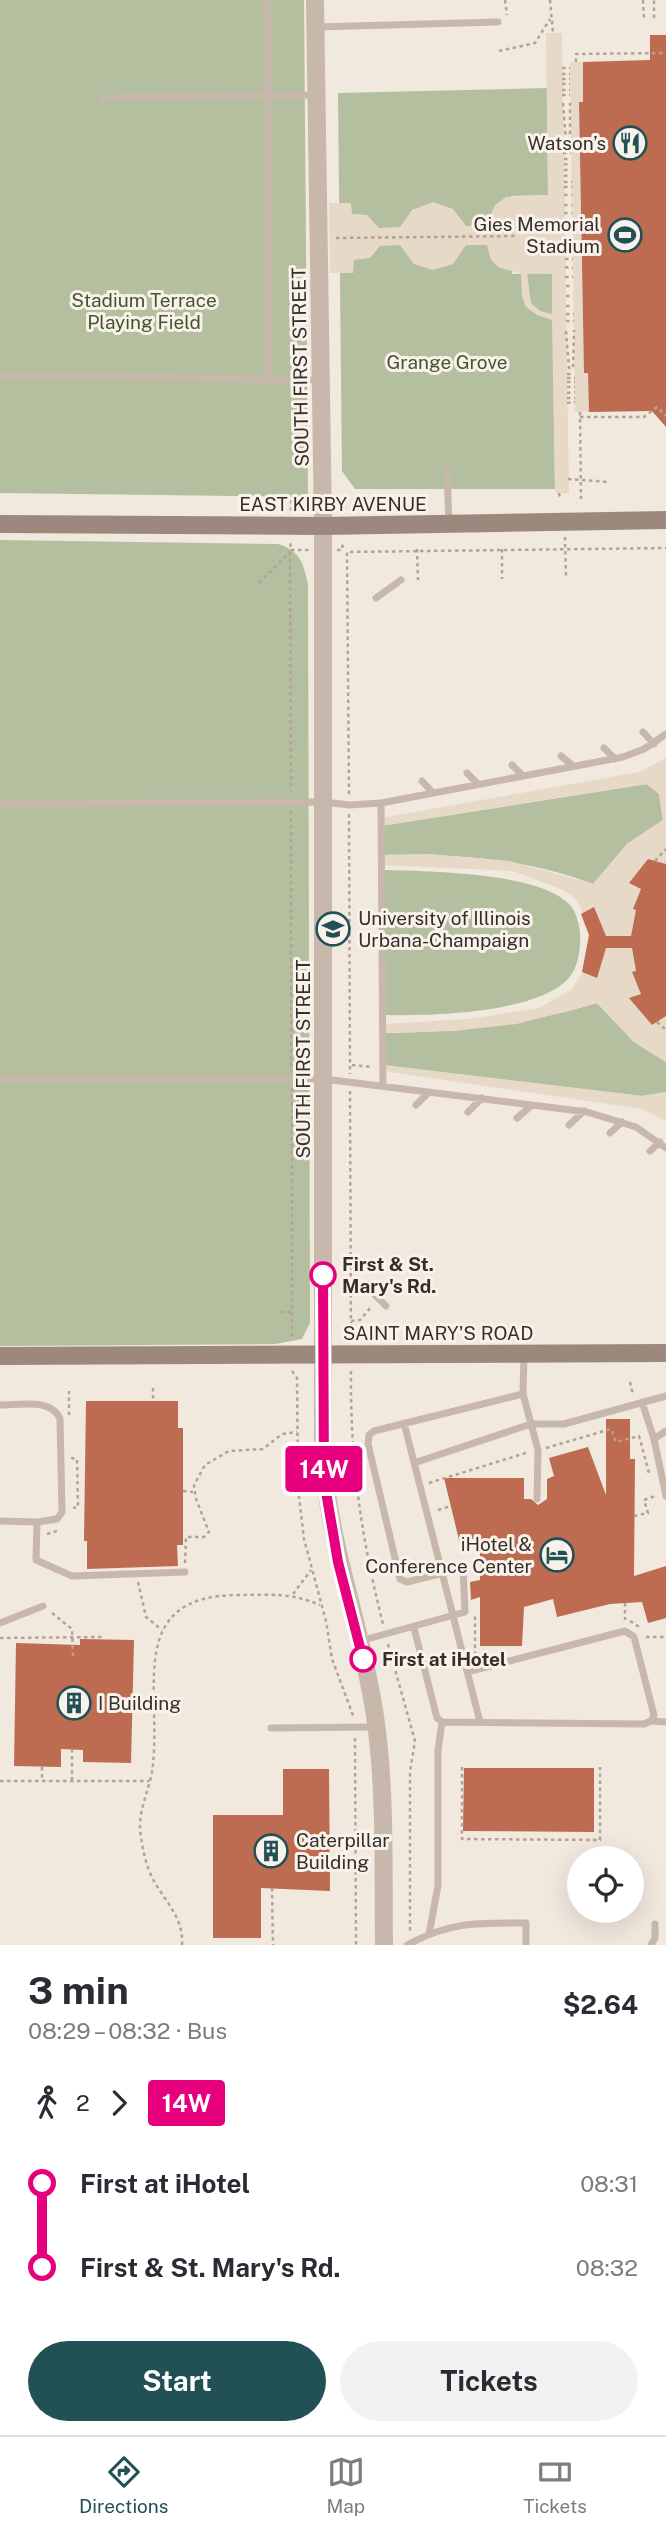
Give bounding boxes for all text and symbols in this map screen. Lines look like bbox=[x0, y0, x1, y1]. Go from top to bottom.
restaurant icon: Watson’s bbox=[611, 124, 649, 162]
place label: Watson’s bbox=[528, 132, 606, 154]
place label: Gies Memorial Stadium bbox=[473, 213, 600, 257]
sports icon: Gies Memorial Stadium bbox=[606, 216, 644, 254]
street label: SOUTH FIRST STREET bbox=[287, 267, 313, 467]
park label: Stadium Terrace Playing Field bbox=[71, 289, 217, 333]
park label: Grange Grove bbox=[386, 351, 508, 373]
street label: EAST KIRBY AVENUE bbox=[239, 493, 427, 515]
place label: University of Illinois Urbana-Champaign bbox=[358, 907, 531, 951]
school or university icon: University of Illinois Urbana-Champaign bbox=[314, 910, 352, 948]
street label: SOUTH FIRST STREET bbox=[292, 959, 314, 1159]
place label: First & St. Mary's Rd. bbox=[342, 1253, 436, 1297]
marker: First & St. Mary's Rd. bbox=[310, 1262, 336, 1288]
street label: SAINT MARY'S ROAD bbox=[343, 1322, 533, 1344]
line badge: 14W bbox=[284, 1446, 364, 1492]
text: 14W bbox=[299, 1455, 349, 1483]
place label: iHotel & Conference Center bbox=[365, 1533, 532, 1577]
hotel icon: iHotel & Conference Center bbox=[538, 1536, 576, 1574]
marker: First at iHotel bbox=[350, 1646, 376, 1672]
place label: First at iHotel bbox=[382, 1648, 506, 1670]
building icon: I Building bbox=[55, 1684, 93, 1722]
place label: I Building bbox=[98, 1692, 181, 1714]
place label: Caterpillar Building bbox=[296, 1829, 390, 1873]
building icon: Caterpillar Building bbox=[252, 1832, 290, 1870]
map controls bbox=[567, 1846, 644, 1923]
button: locate bbox=[567, 1846, 644, 1923]
text: 3 min bbox=[28, 1968, 129, 2013]
text: $2.64 bbox=[563, 1989, 638, 2020]
text: 08:29 – 08:32 · Bus bbox=[28, 2017, 227, 2044]
icon: walk bbox=[28, 2084, 66, 2122]
icon: forward bbox=[100, 2084, 138, 2122]
text: 2 bbox=[76, 2089, 90, 2116]
text: 14W bbox=[162, 2089, 211, 2117]
text: First at iHotel bbox=[80, 2168, 250, 2199]
text: 08:31 bbox=[580, 2170, 638, 2197]
text: First & St. Mary's Rd. bbox=[80, 2252, 341, 2283]
text: 08:32 bbox=[576, 2254, 638, 2281]
button: Start bbox=[28, 2341, 326, 2421]
button: Tickets bbox=[340, 2341, 638, 2421]
tab: Directions bbox=[79, 2453, 168, 2517]
tab: Map bbox=[326, 2453, 365, 2517]
tab: Tickets bbox=[523, 2453, 587, 2517]

